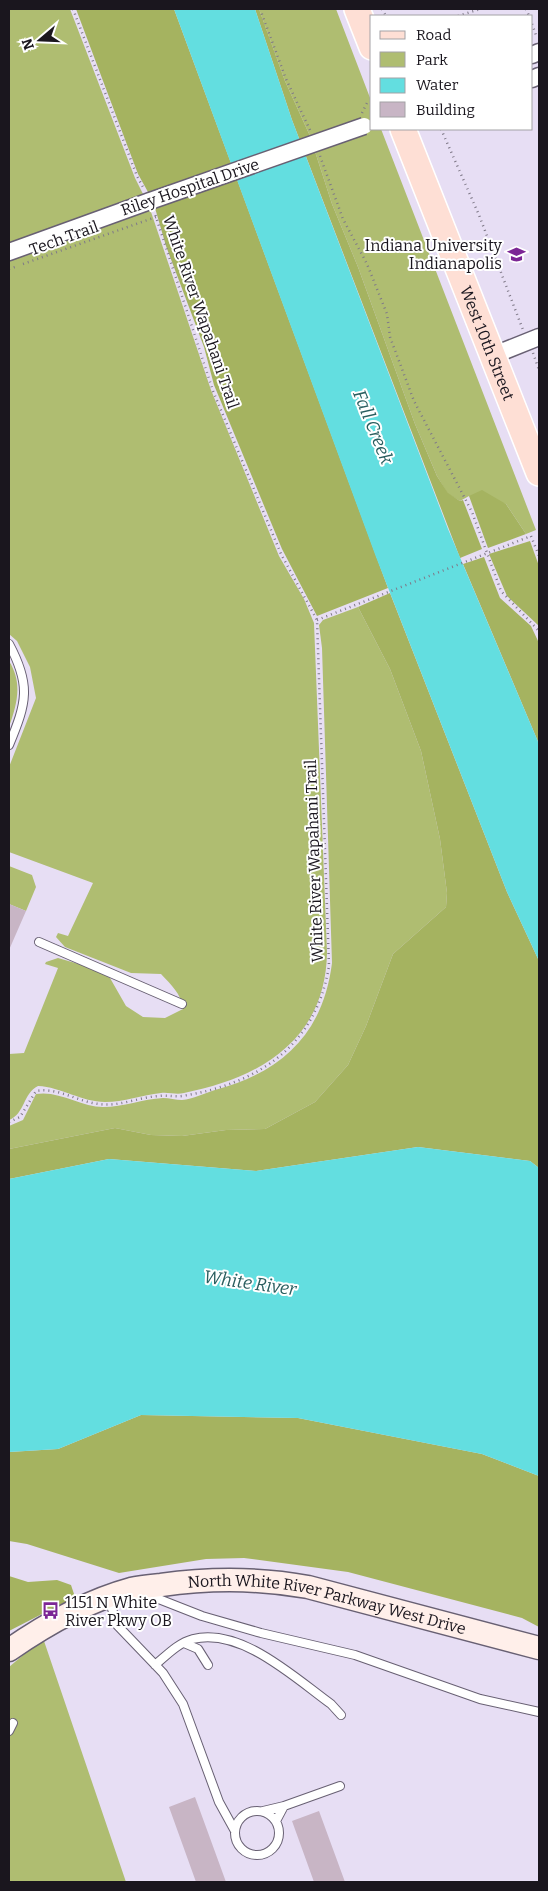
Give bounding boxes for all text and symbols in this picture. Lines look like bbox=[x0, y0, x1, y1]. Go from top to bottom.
north arrow bbox=[15, 15, 65, 65]
legend bbox=[370, 15, 533, 130]
text: Road bbox=[416, 26, 451, 44]
text: N bbox=[18, 36, 38, 52]
text: Park bbox=[416, 51, 448, 69]
text: Water bbox=[416, 76, 459, 94]
text: Building bbox=[416, 101, 475, 119]
street label: Riley Hospital Drive bbox=[118, 154, 262, 220]
street label: White River Wapahani Trail bbox=[159, 213, 243, 411]
street label: Tech Trail bbox=[27, 217, 101, 259]
place label: Indiana University Indianapolis bbox=[365, 236, 503, 273]
school or university icon: Indiana University Indianapolis bbox=[506, 244, 526, 264]
street label: West 10th Street bbox=[456, 283, 519, 403]
water label: Fall Creek bbox=[348, 387, 398, 468]
street label: White River Wapahani Trail bbox=[301, 759, 327, 963]
water label: White River bbox=[202, 1266, 298, 1300]
street label: North White River Parkway West Drive bbox=[187, 1570, 468, 1638]
place label: 1151 N White River Pkwy OB bbox=[65, 1593, 172, 1630]
bus stop icon: 1151 N White River Pkwy OB bbox=[41, 1601, 61, 1621]

